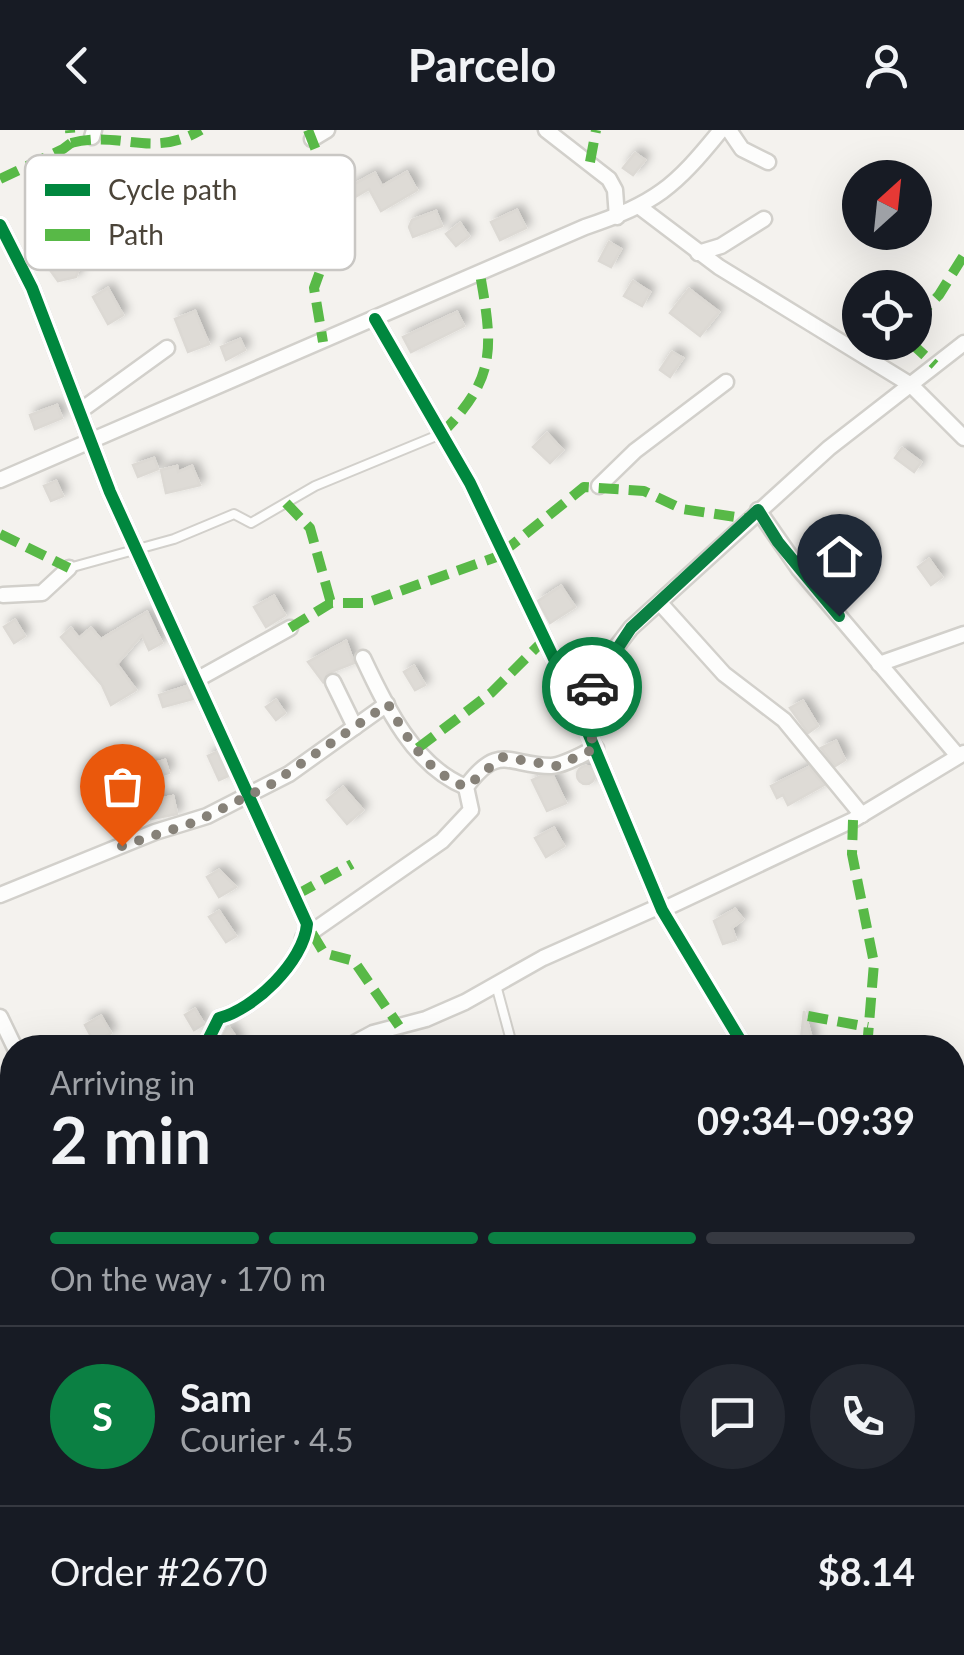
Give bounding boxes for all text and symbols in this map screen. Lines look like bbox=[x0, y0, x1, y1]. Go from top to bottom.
icon: back bbox=[50, 38, 105, 93]
text: Parcelo bbox=[408, 38, 556, 92]
icon: person bbox=[859, 38, 914, 93]
legend bbox=[25, 155, 355, 270]
north arrow bbox=[842, 160, 932, 250]
map controls bbox=[842, 160, 932, 360]
text: Cycle path bbox=[108, 172, 237, 206]
text: Path bbox=[108, 217, 164, 251]
button: locate bbox=[842, 270, 932, 360]
pin bbox=[797, 514, 882, 617]
icon: home bbox=[812, 529, 867, 584]
courier bbox=[542, 637, 642, 737]
icon: car bbox=[565, 660, 620, 715]
pin bbox=[80, 744, 165, 847]
icon: bag bbox=[95, 759, 150, 814]
text: Arriving in bbox=[50, 1063, 195, 1102]
text: 09:34–09:39 bbox=[697, 1097, 915, 1143]
text: 2 min bbox=[50, 1100, 211, 1178]
text: On the way · 170 m bbox=[50, 1259, 326, 1298]
button: chat bbox=[680, 1364, 785, 1469]
button: phone bbox=[810, 1364, 915, 1469]
text: Sam bbox=[180, 1374, 252, 1420]
text: S bbox=[92, 1393, 113, 1439]
text: Courier · 4.5 bbox=[180, 1420, 354, 1459]
text: Order #2670 bbox=[50, 1548, 267, 1594]
text: $8.14 bbox=[818, 1548, 915, 1594]

